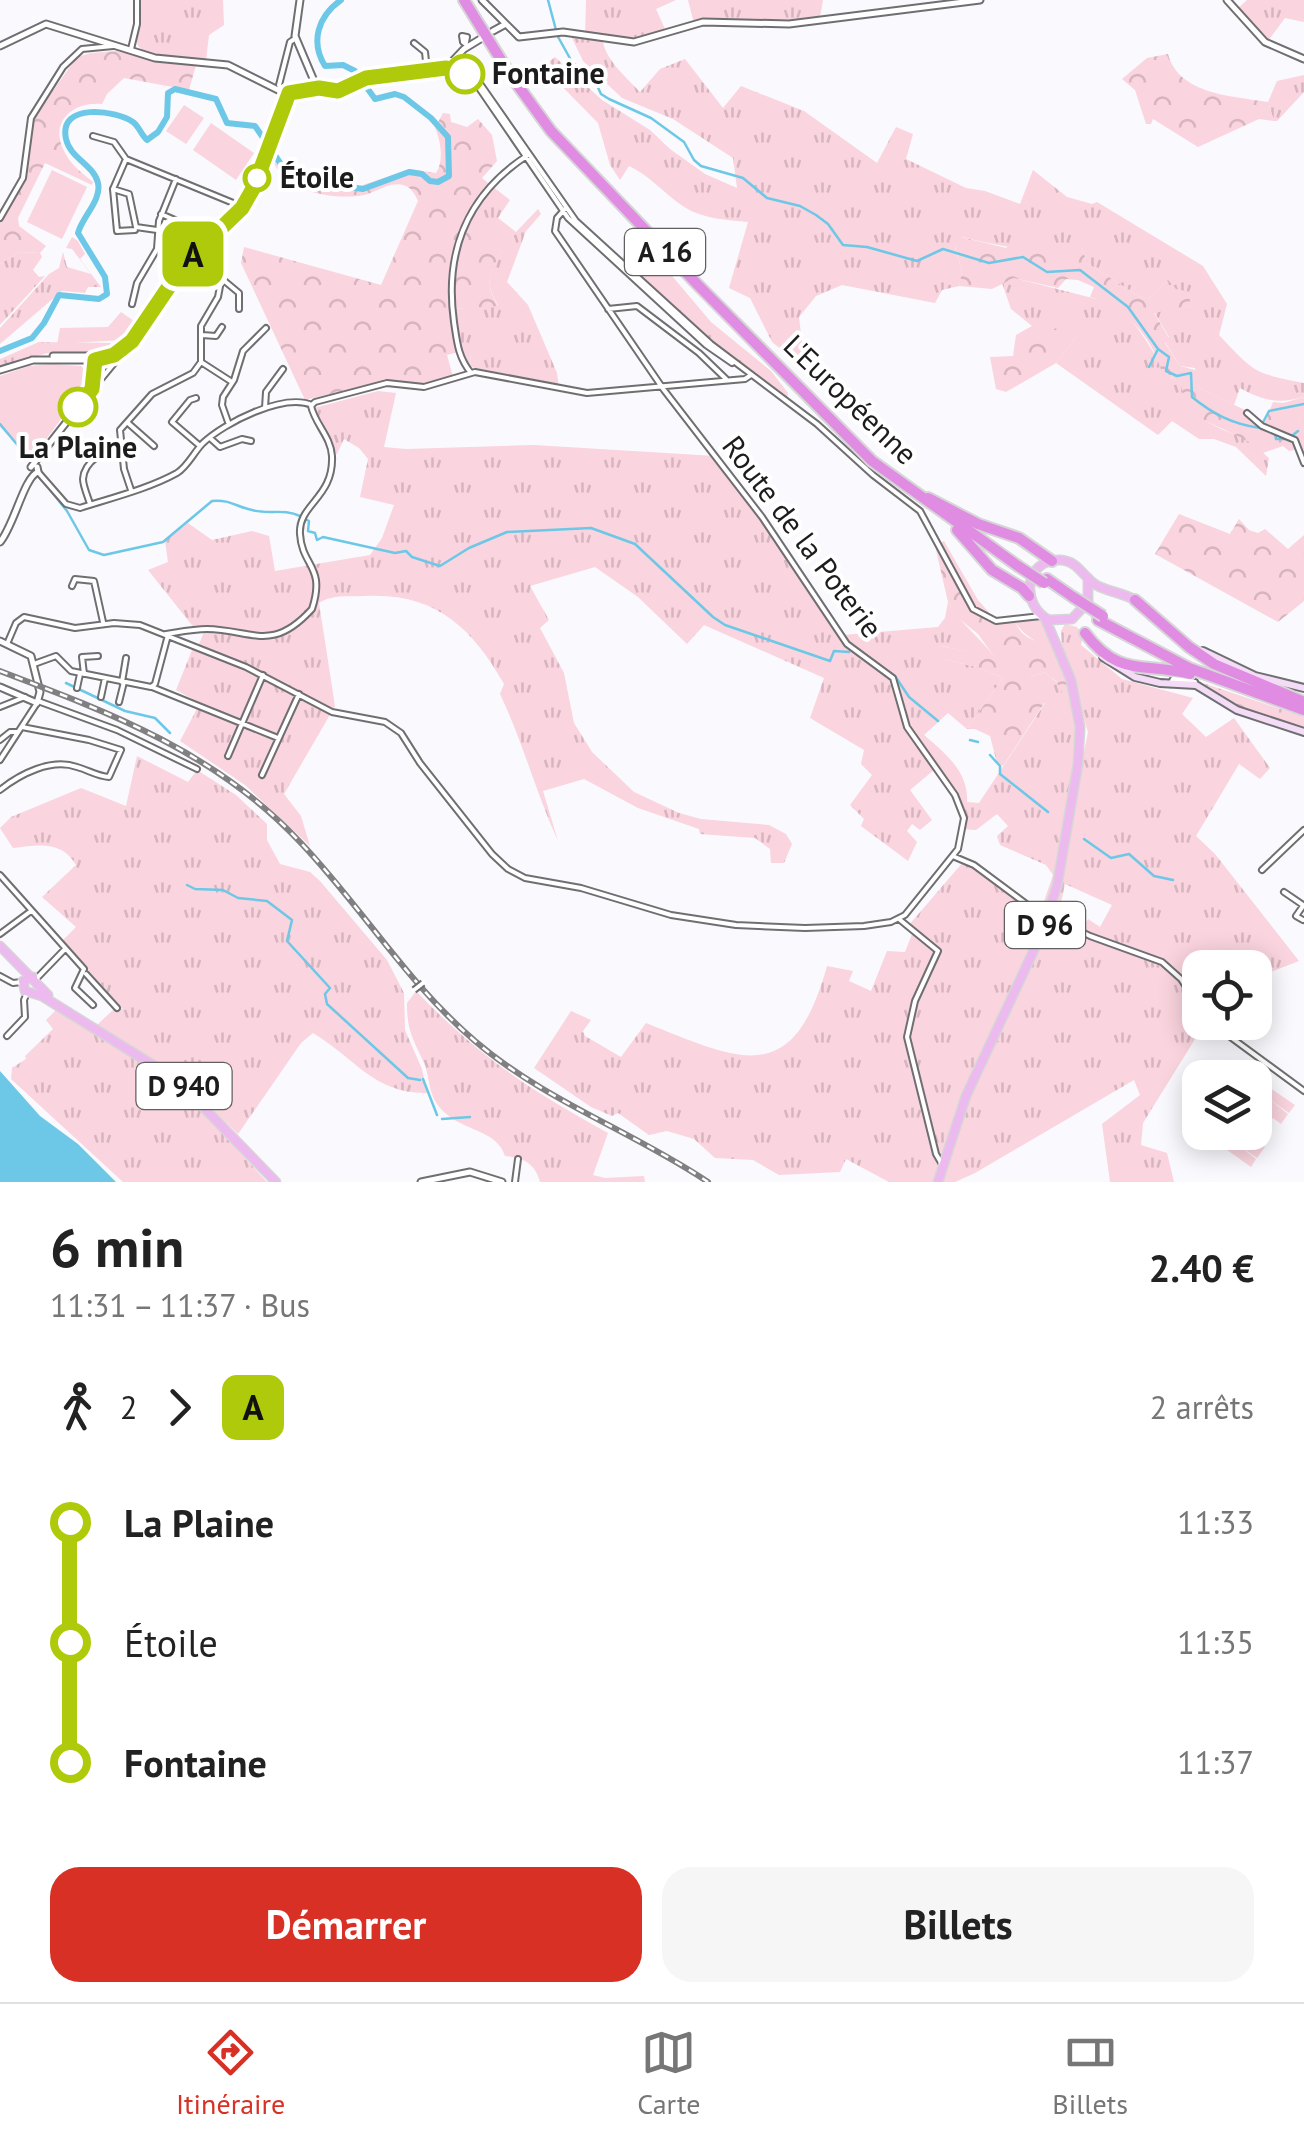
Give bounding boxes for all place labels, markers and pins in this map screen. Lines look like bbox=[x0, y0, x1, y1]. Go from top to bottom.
place label: Fontaine bbox=[492, 53, 605, 92]
marker: Fontaine bbox=[446, 55, 484, 93]
place label: Étoile bbox=[280, 157, 354, 196]
marker: Étoile bbox=[244, 165, 270, 191]
marker: La Plaine bbox=[59, 388, 97, 426]
place label: La Plaine bbox=[19, 427, 137, 466]

